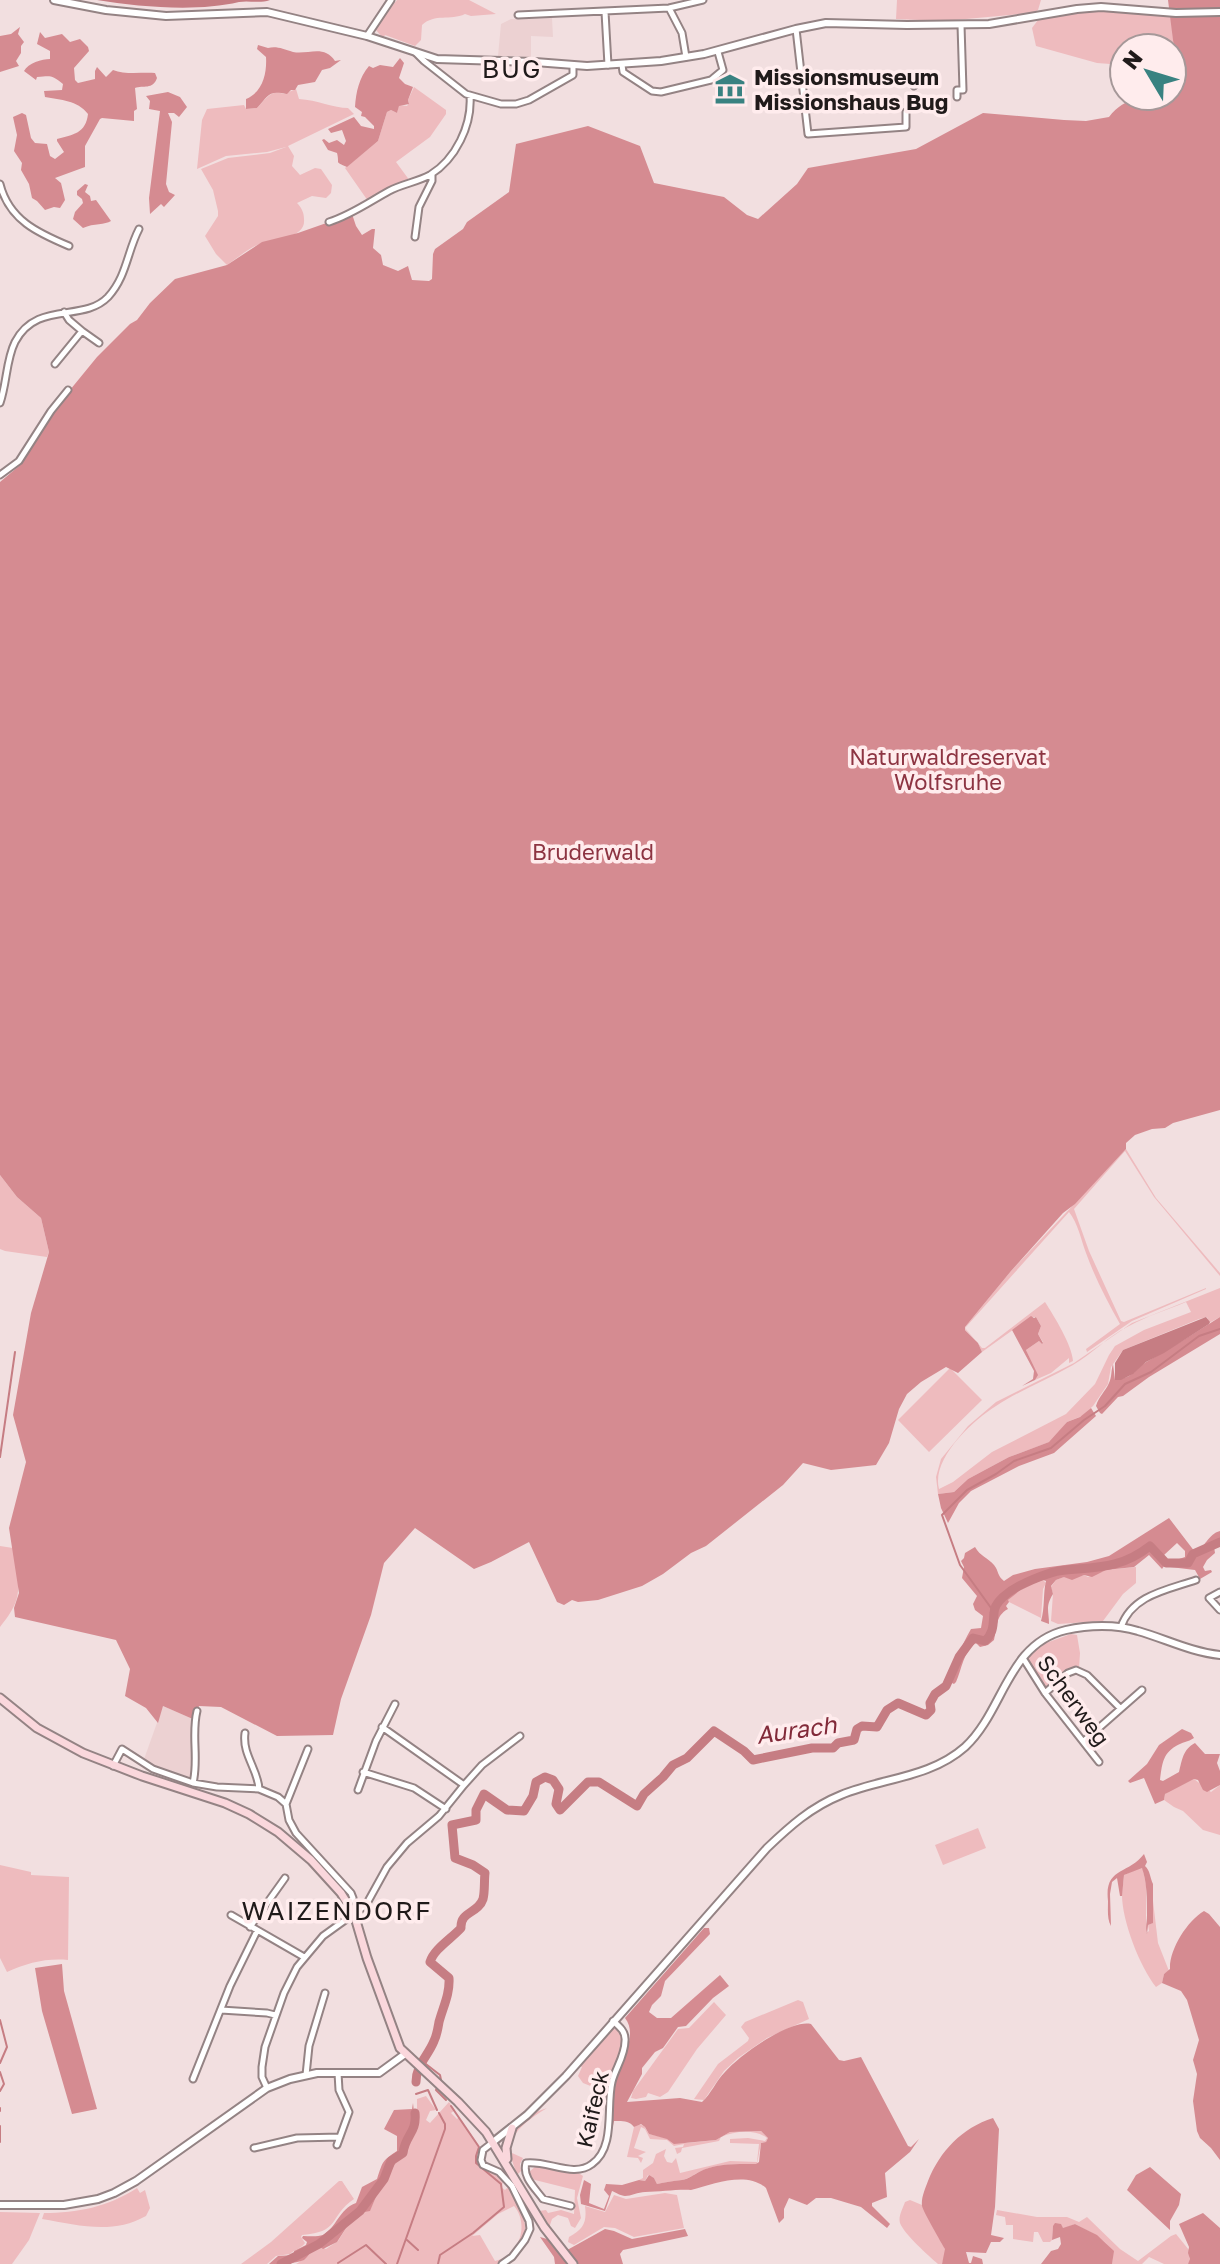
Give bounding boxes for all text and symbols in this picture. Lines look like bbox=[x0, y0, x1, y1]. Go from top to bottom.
north arrow bbox=[1108, 32, 1188, 112]
text: N bbox=[1116, 44, 1148, 74]
district label: BUG bbox=[482, 53, 542, 84]
place label: Missionsmuseum Missionshaus Bug bbox=[754, 63, 948, 115]
museum icon: Missionsmuseum Missionshaus Bug bbox=[713, 72, 747, 106]
park label: Naturwaldreservat Wolfsruhe bbox=[849, 743, 1047, 795]
park label: Bruderwald bbox=[532, 838, 654, 865]
street label: Scherweg bbox=[1032, 1649, 1116, 1751]
water label: Aurach bbox=[754, 1709, 839, 1749]
district label: WAIZENDORF bbox=[242, 1895, 432, 1926]
street label: Kaifeck bbox=[570, 2068, 614, 2150]

